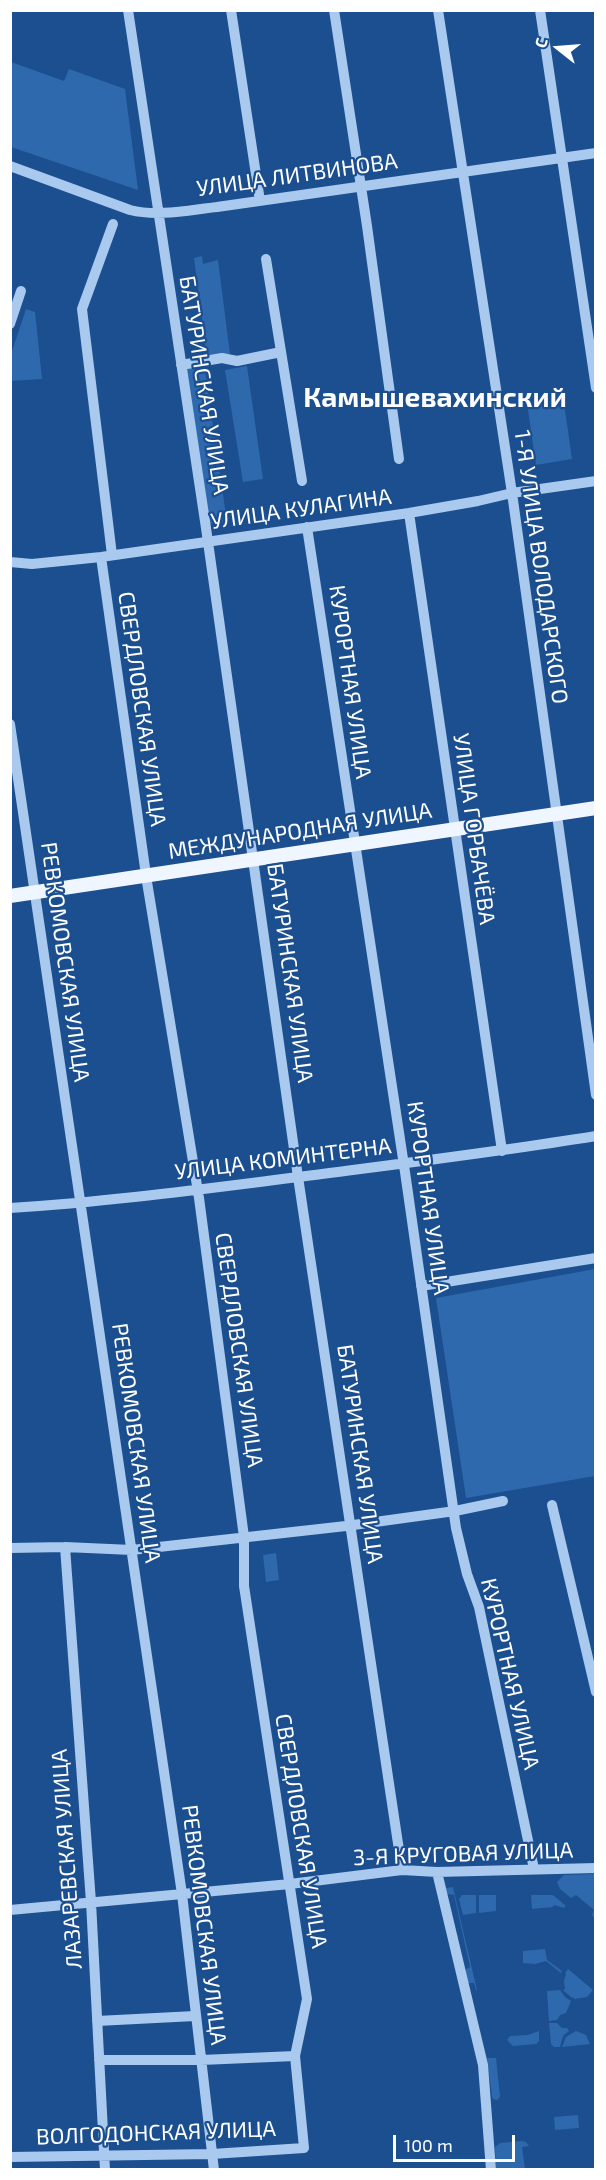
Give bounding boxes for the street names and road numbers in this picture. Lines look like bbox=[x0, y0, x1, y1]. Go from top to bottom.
street label: УЛИЦА ЛИТВИНОВА bbox=[195, 148, 399, 202]
street label: БАТУРИНСКАЯ УЛИЦА bbox=[174, 274, 234, 496]
street label: 1-Я УЛИЦА ВОЛОДАРСКОГО bbox=[509, 428, 573, 706]
street label: УЛИЦА КУЛАГИНА bbox=[209, 483, 393, 535]
street label: КУРОРТНАЯ УЛИЦА bbox=[323, 583, 377, 781]
street label: СВЕРДЛОВСКАЯ УЛИЦА bbox=[112, 590, 172, 828]
street label: УЛИЦА ГОРБАЧЁВА bbox=[448, 732, 500, 926]
street label: МЕЖДУНАРОДНАЯ УЛИЦА bbox=[166, 797, 434, 865]
street label: РЕВКОМОВСКАЯ УЛИЦА bbox=[35, 840, 95, 1084]
street label: БАТУРИНСКАЯ УЛИЦА bbox=[262, 862, 318, 1084]
street label: КУРОРТНАЯ УЛИЦА bbox=[401, 1099, 455, 1297]
street label: УЛИЦА КОМИНТЕРНА bbox=[173, 1133, 393, 1185]
street label: СВЕРДЛОВСКАЯ УЛИЦА bbox=[209, 1231, 269, 1469]
street label: РЕВКОМОВСКАЯ УЛИЦА bbox=[106, 1321, 166, 1565]
street label: БАТУРИНСКАЯ УЛИЦА bbox=[332, 1343, 388, 1565]
street label: КУРОРТНАЯ УЛИЦА bbox=[475, 1576, 545, 1772]
street label: СВЕРДЛОВСКАЯ УЛИЦА bbox=[269, 1712, 333, 1950]
street label: ЛАЗАРЕВСКАЯ УЛИЦА bbox=[46, 1748, 88, 1970]
street label: РЕВКОМОВСКАЯ УЛИЦА bbox=[176, 1803, 232, 2047]
street label: 3-Я КРУГОВАЯ УЛИЦА bbox=[352, 1837, 574, 1871]
street label: ВОЛГОДОНСКАЯ УЛИЦА bbox=[36, 2116, 276, 2150]

